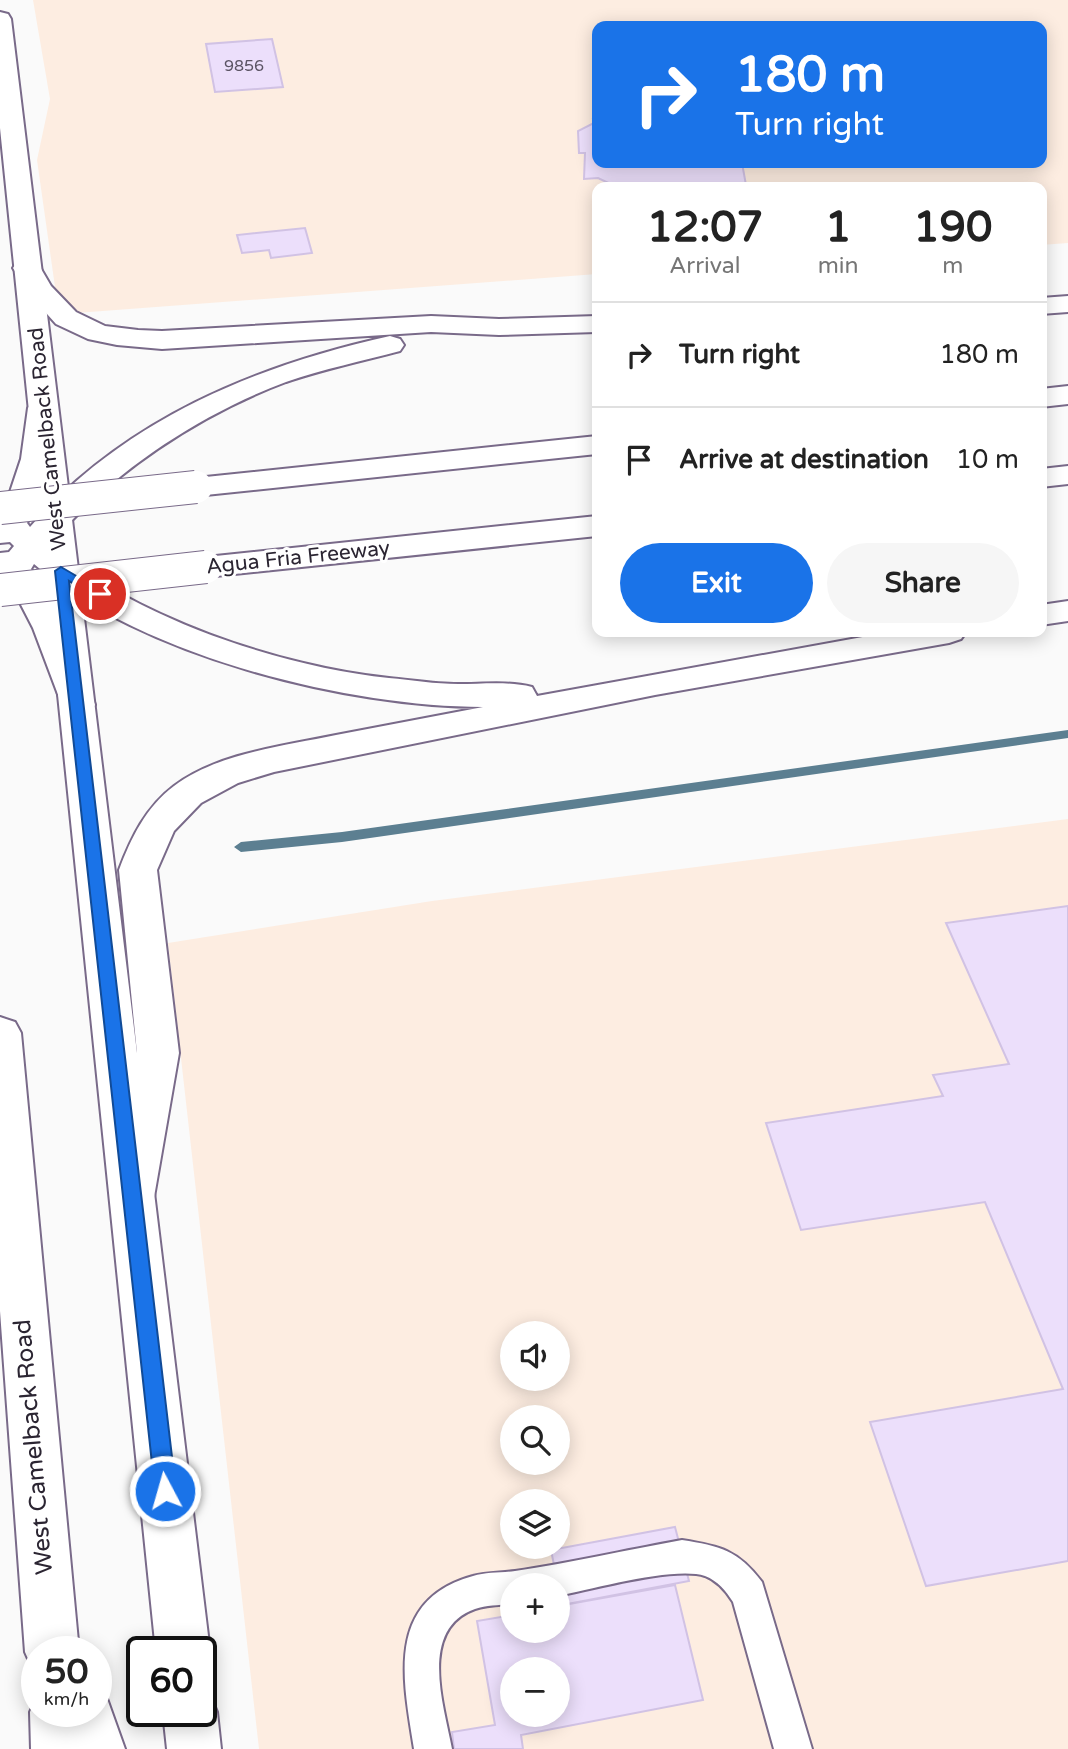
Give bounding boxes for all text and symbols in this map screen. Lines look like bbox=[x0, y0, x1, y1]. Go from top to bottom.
text: 180 m bbox=[735, 46, 885, 105]
icon: right bbox=[620, 49, 711, 140]
house number: 9856 bbox=[224, 56, 264, 76]
text: Turn right bbox=[735, 106, 884, 144]
text: 12:07 bbox=[647, 202, 763, 253]
text: 1 bbox=[825, 202, 851, 253]
text: 190 bbox=[913, 202, 992, 253]
text: Arrival bbox=[669, 252, 740, 280]
text: min bbox=[818, 252, 859, 280]
text: m bbox=[942, 252, 963, 280]
street label: West Camelback Road bbox=[23, 326, 72, 552]
icon: right bbox=[620, 336, 658, 374]
text: Turn right bbox=[679, 339, 800, 370]
text: 180 m bbox=[939, 339, 1019, 370]
icon: arrive bbox=[620, 441, 658, 479]
text: Arrive at destination bbox=[679, 444, 929, 475]
text: 10 m bbox=[956, 444, 1019, 475]
street label: Agua Fria Freeway bbox=[205, 535, 391, 580]
button: Exit bbox=[620, 543, 813, 623]
button: Share bbox=[827, 543, 1019, 623]
pin bbox=[70, 564, 130, 624]
icon: arrive bbox=[81, 575, 119, 613]
street label: West Camelback Road bbox=[8, 1318, 59, 1576]
map controls bbox=[500, 1321, 570, 1727]
button: sound bbox=[500, 1321, 570, 1391]
button: search bbox=[500, 1405, 570, 1475]
position arrow bbox=[128, 1454, 202, 1528]
button: layers bbox=[500, 1489, 570, 1559]
button: + bbox=[500, 1573, 570, 1643]
speed limit sign: 60 bbox=[126, 1636, 217, 1727]
text: 50 bbox=[45, 1651, 88, 1693]
button: − bbox=[500, 1657, 570, 1727]
text: km/h bbox=[44, 1688, 89, 1710]

